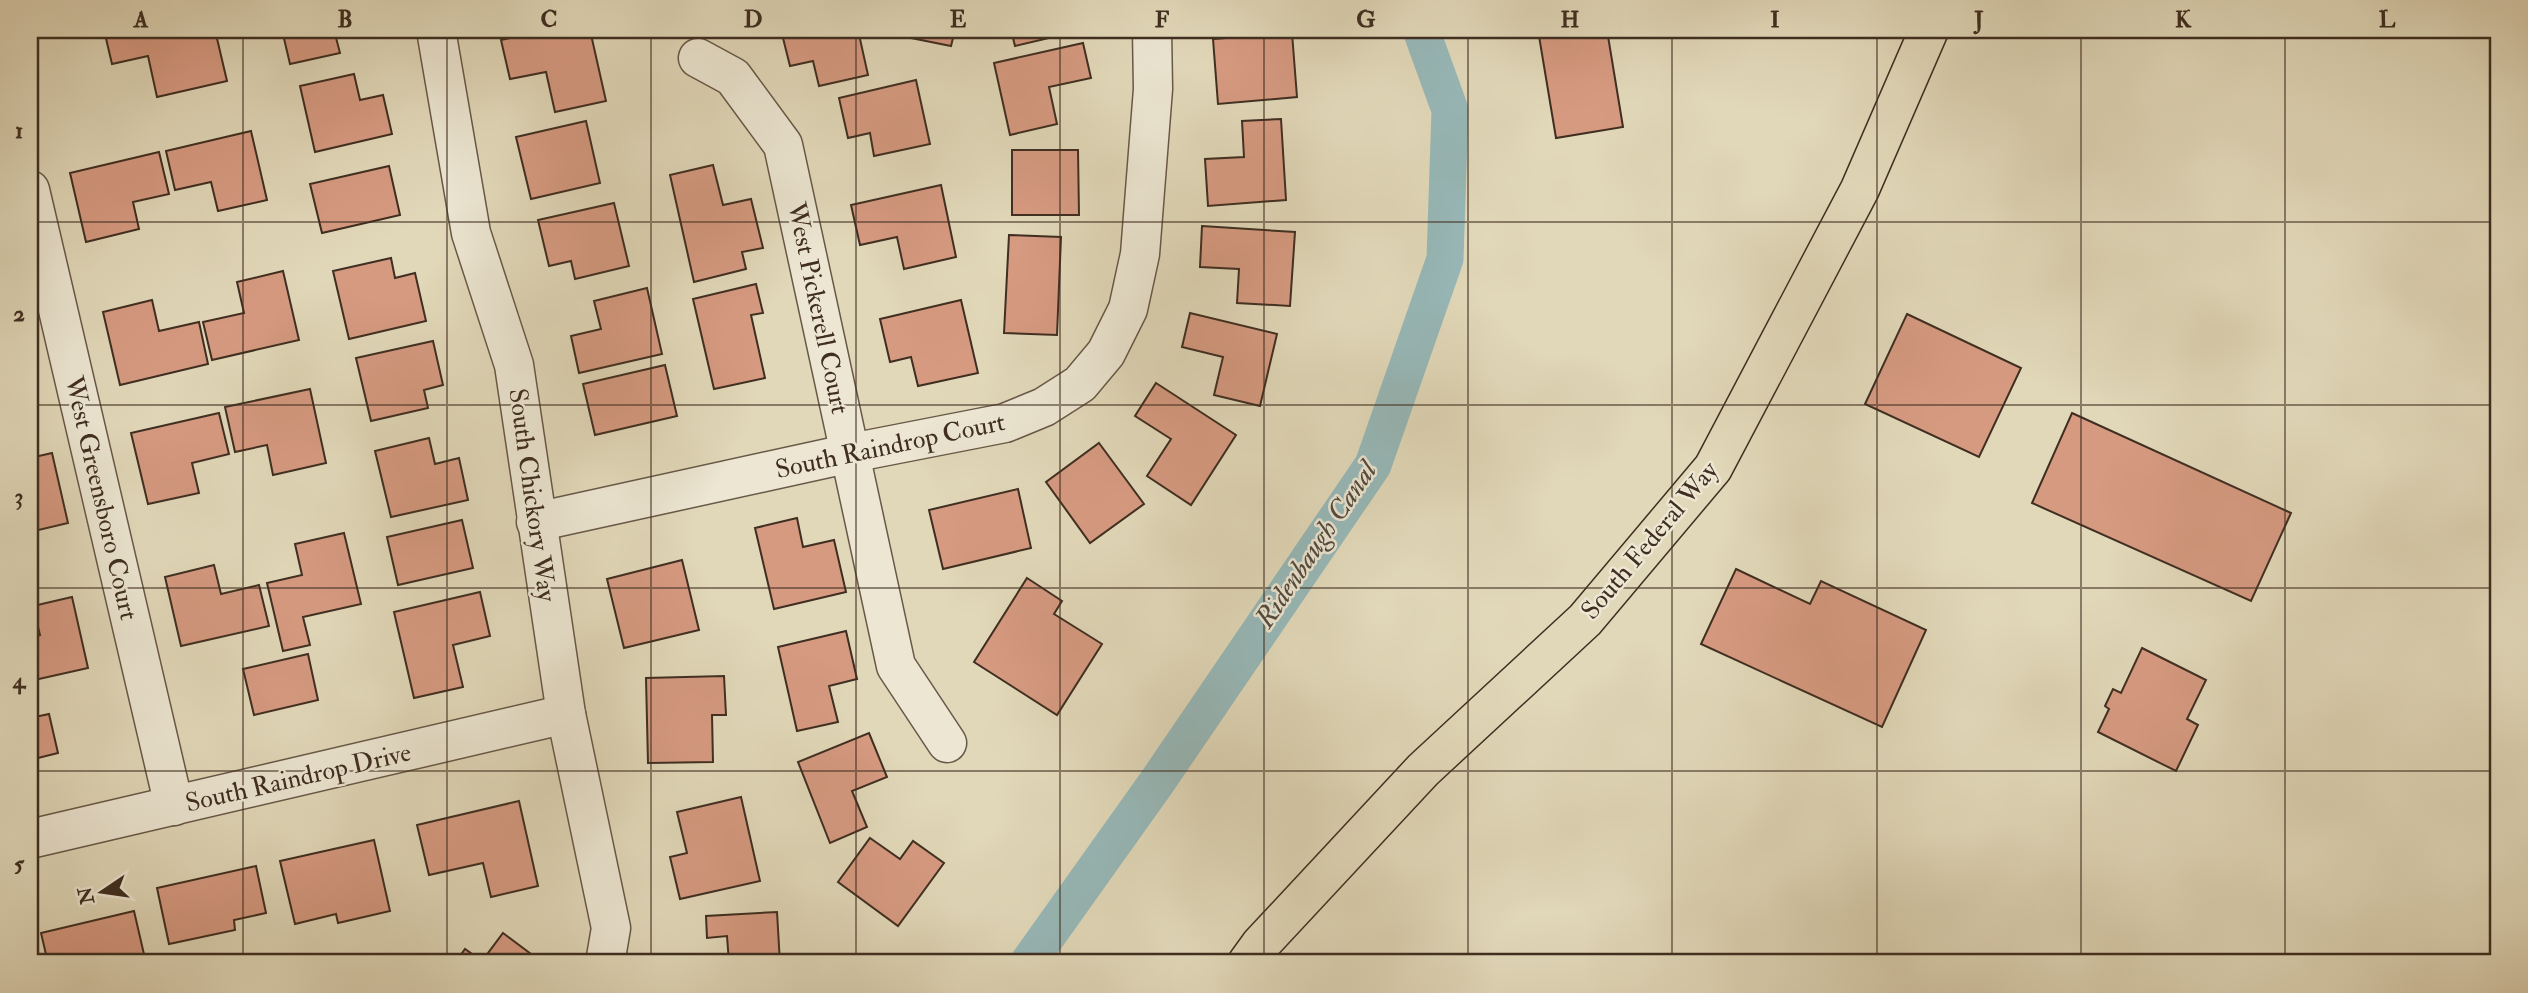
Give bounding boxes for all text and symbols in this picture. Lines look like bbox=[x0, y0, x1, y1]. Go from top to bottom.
text: A bbox=[133, 5, 149, 34]
text: B bbox=[337, 5, 353, 34]
text: C bbox=[541, 5, 557, 34]
text: D bbox=[744, 5, 762, 34]
text: E bbox=[950, 5, 967, 34]
text: F bbox=[1155, 5, 1170, 34]
text: G bbox=[1356, 5, 1376, 34]
text: H bbox=[1561, 5, 1580, 34]
text: I bbox=[1770, 5, 1780, 34]
text: J bbox=[1973, 5, 1984, 35]
text: K bbox=[2175, 5, 2192, 34]
text: L bbox=[2379, 5, 2396, 34]
text: 1 bbox=[15, 116, 23, 145]
street label: West Pickerell Court bbox=[780, 199, 856, 417]
text: 2 bbox=[13, 299, 25, 328]
street label: West Greensboro Court bbox=[57, 372, 145, 623]
street label: South Chickory Way bbox=[501, 386, 563, 604]
street label: South Raindrop Court bbox=[772, 406, 1008, 487]
water label: Ridenbaugh Canal bbox=[1247, 453, 1386, 636]
street label: South Federal Way bbox=[1574, 455, 1726, 626]
text: 3 bbox=[15, 482, 23, 511]
text: 4 bbox=[12, 666, 27, 695]
street label: South Raindrop Drive bbox=[182, 736, 414, 820]
text: 5 bbox=[14, 849, 25, 878]
north arrow bbox=[66, 856, 136, 926]
text: N bbox=[73, 884, 100, 908]

